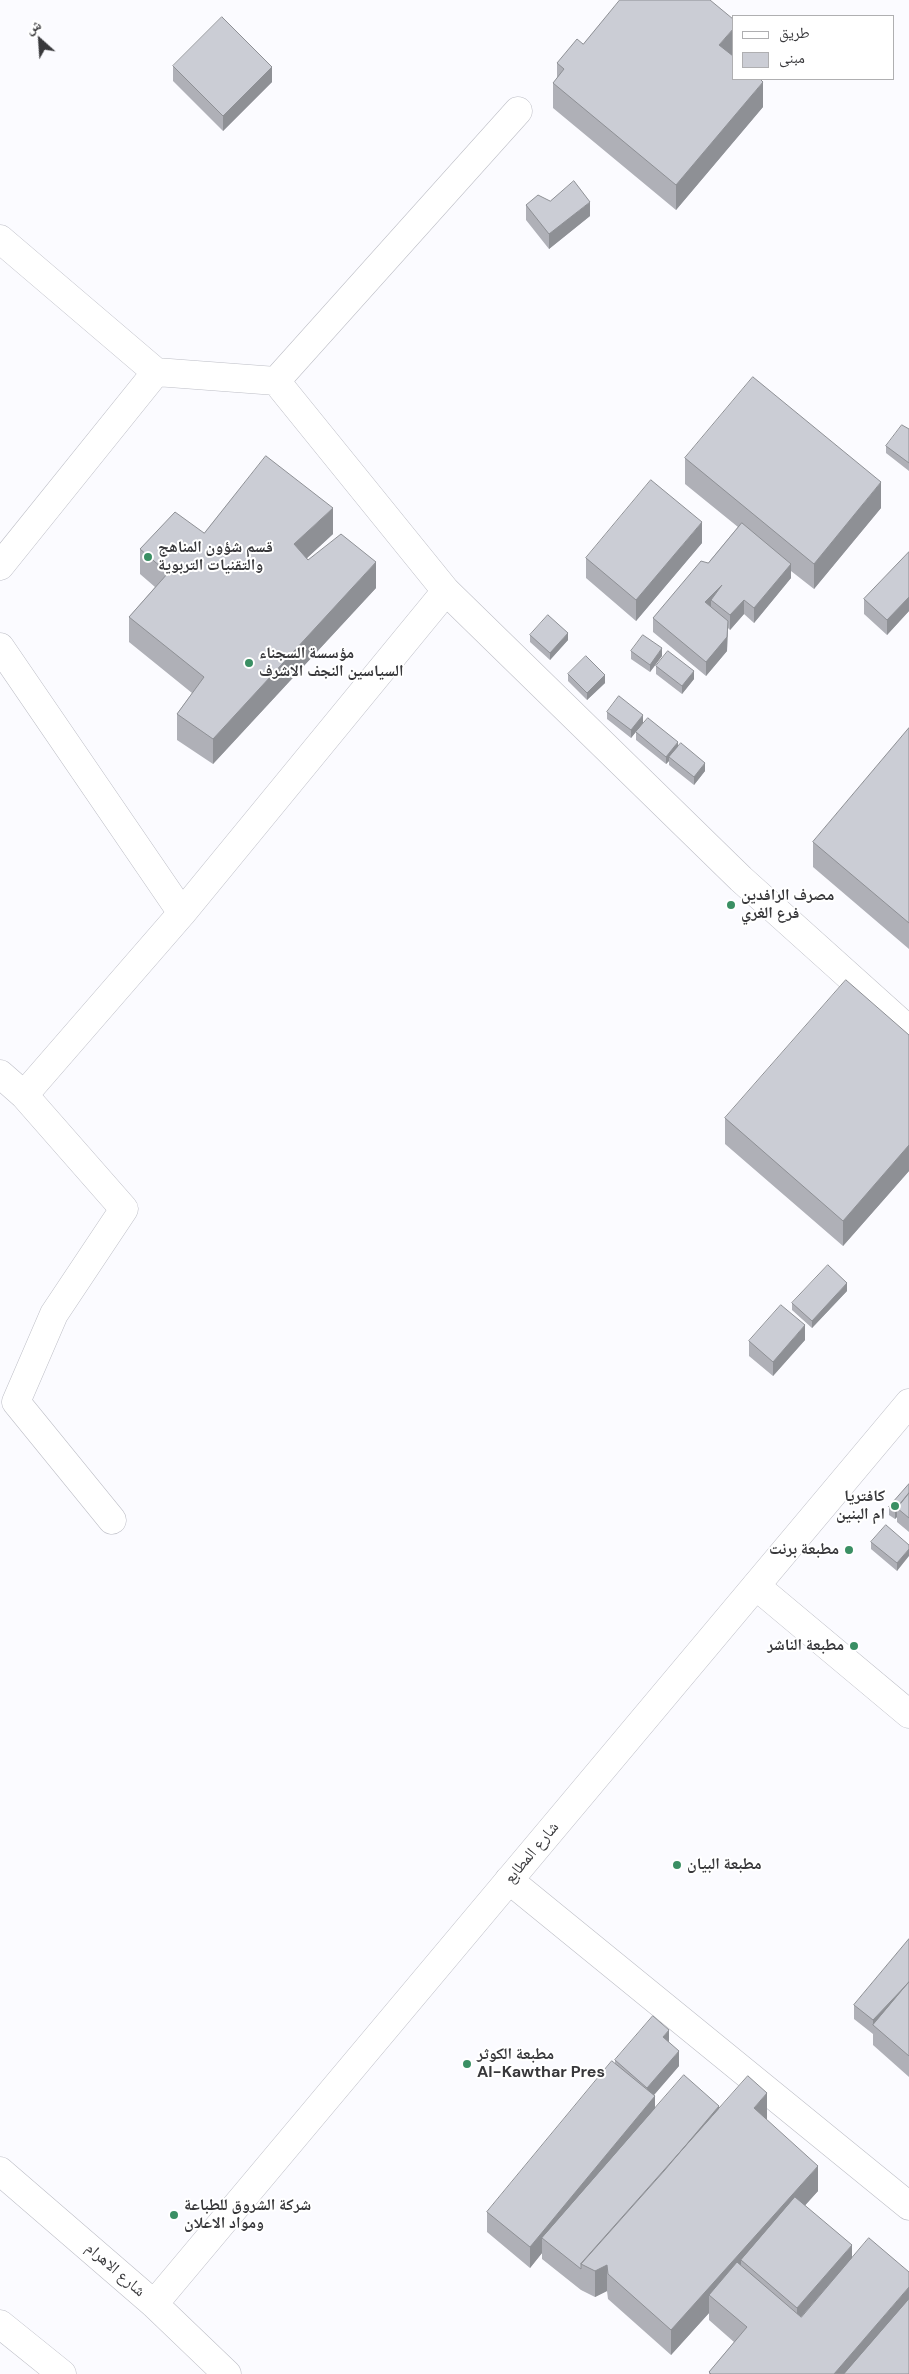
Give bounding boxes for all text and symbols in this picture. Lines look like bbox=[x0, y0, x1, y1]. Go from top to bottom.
north arrow bbox=[15, 15, 65, 65]
text: ش bbox=[23, 15, 44, 38]
legend bbox=[732, 15, 894, 80]
text: طريق bbox=[779, 23, 810, 43]
text: مبنى bbox=[779, 48, 805, 68]
place label: قسم شؤون المناهج والتقنيات التربوية bbox=[158, 538, 273, 576]
marker: قسم شؤون المناهج والتقنيات التربوية bbox=[142, 551, 154, 563]
place label: مؤسسة السجناء السياسين النجف الاشرف bbox=[259, 644, 403, 682]
marker: مؤسسة السجناء السياسين النجف الاشرف bbox=[243, 657, 255, 669]
place label: مصرف الرافدين فرع الغري bbox=[741, 886, 834, 924]
marker: مصرف الرافدين فرع الغري bbox=[725, 899, 737, 911]
place label: كافتريا ام البنين bbox=[836, 1487, 885, 1525]
marker: كافتريا ام البنين bbox=[889, 1500, 901, 1512]
place label: مطبعة برنت bbox=[769, 1540, 839, 1560]
marker: مطبعة برنت bbox=[843, 1544, 855, 1556]
place label: مطبعة الناشر bbox=[767, 1636, 844, 1656]
marker: مطبعة الناشر bbox=[848, 1640, 860, 1652]
street label: شارع المطابع bbox=[501, 1818, 563, 1888]
place label: مطبعة البيان bbox=[687, 1855, 762, 1875]
marker: مطبعة البيان bbox=[671, 1859, 683, 1871]
place label: مطبعة الكوثر Al-Kawthar Pres bbox=[477, 2045, 605, 2083]
marker: مطبعة الكوثر Al-Kawthar Pres bbox=[461, 2058, 473, 2070]
place label: شركة الشروق للطباعة ومواد الاعلان bbox=[184, 2196, 311, 2234]
marker: شركة الشروق للطباعة ومواد الاعلان bbox=[168, 2209, 180, 2221]
street label: شارع الاهرام bbox=[81, 2239, 149, 2301]

